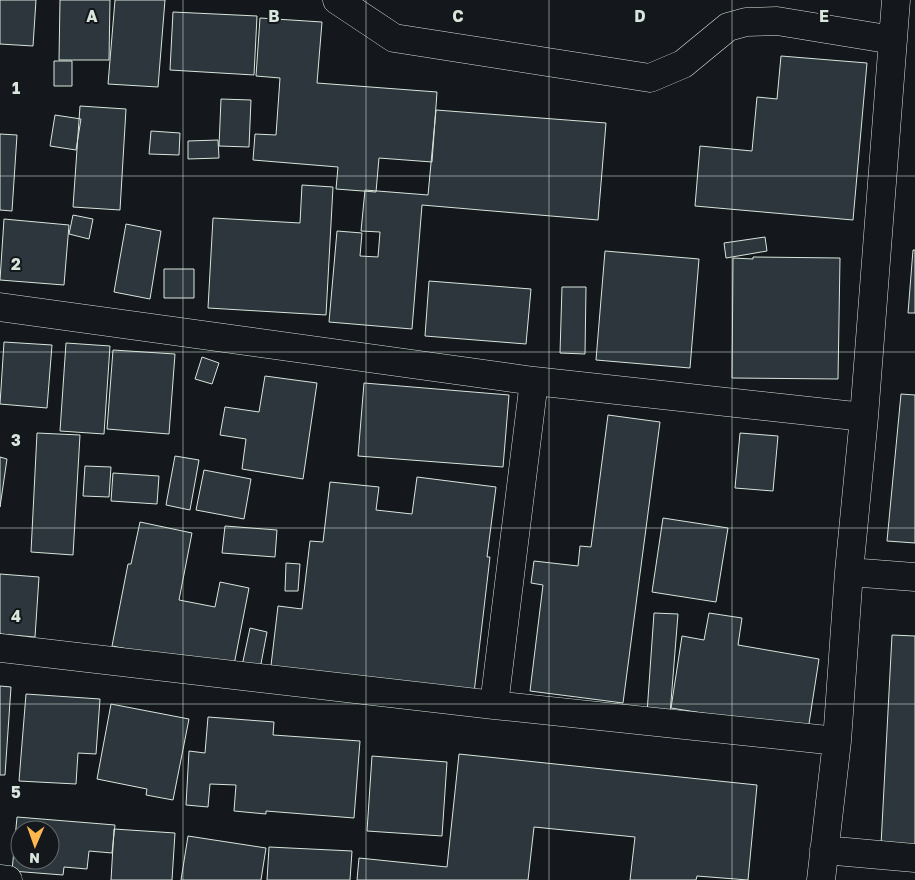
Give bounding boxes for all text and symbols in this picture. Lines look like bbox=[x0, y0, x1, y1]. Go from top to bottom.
text: A bbox=[86, 6, 98, 26]
text: B bbox=[268, 6, 280, 26]
text: C bbox=[452, 6, 464, 26]
text: D bbox=[634, 6, 646, 26]
text: E bbox=[819, 6, 829, 26]
text: 1 bbox=[12, 78, 20, 98]
text: 2 bbox=[11, 254, 21, 274]
text: 3 bbox=[11, 430, 21, 450]
text: 4 bbox=[11, 606, 21, 626]
text: 5 bbox=[11, 782, 21, 802]
north arrow bbox=[10, 820, 60, 870]
text: N bbox=[29, 850, 40, 867]

